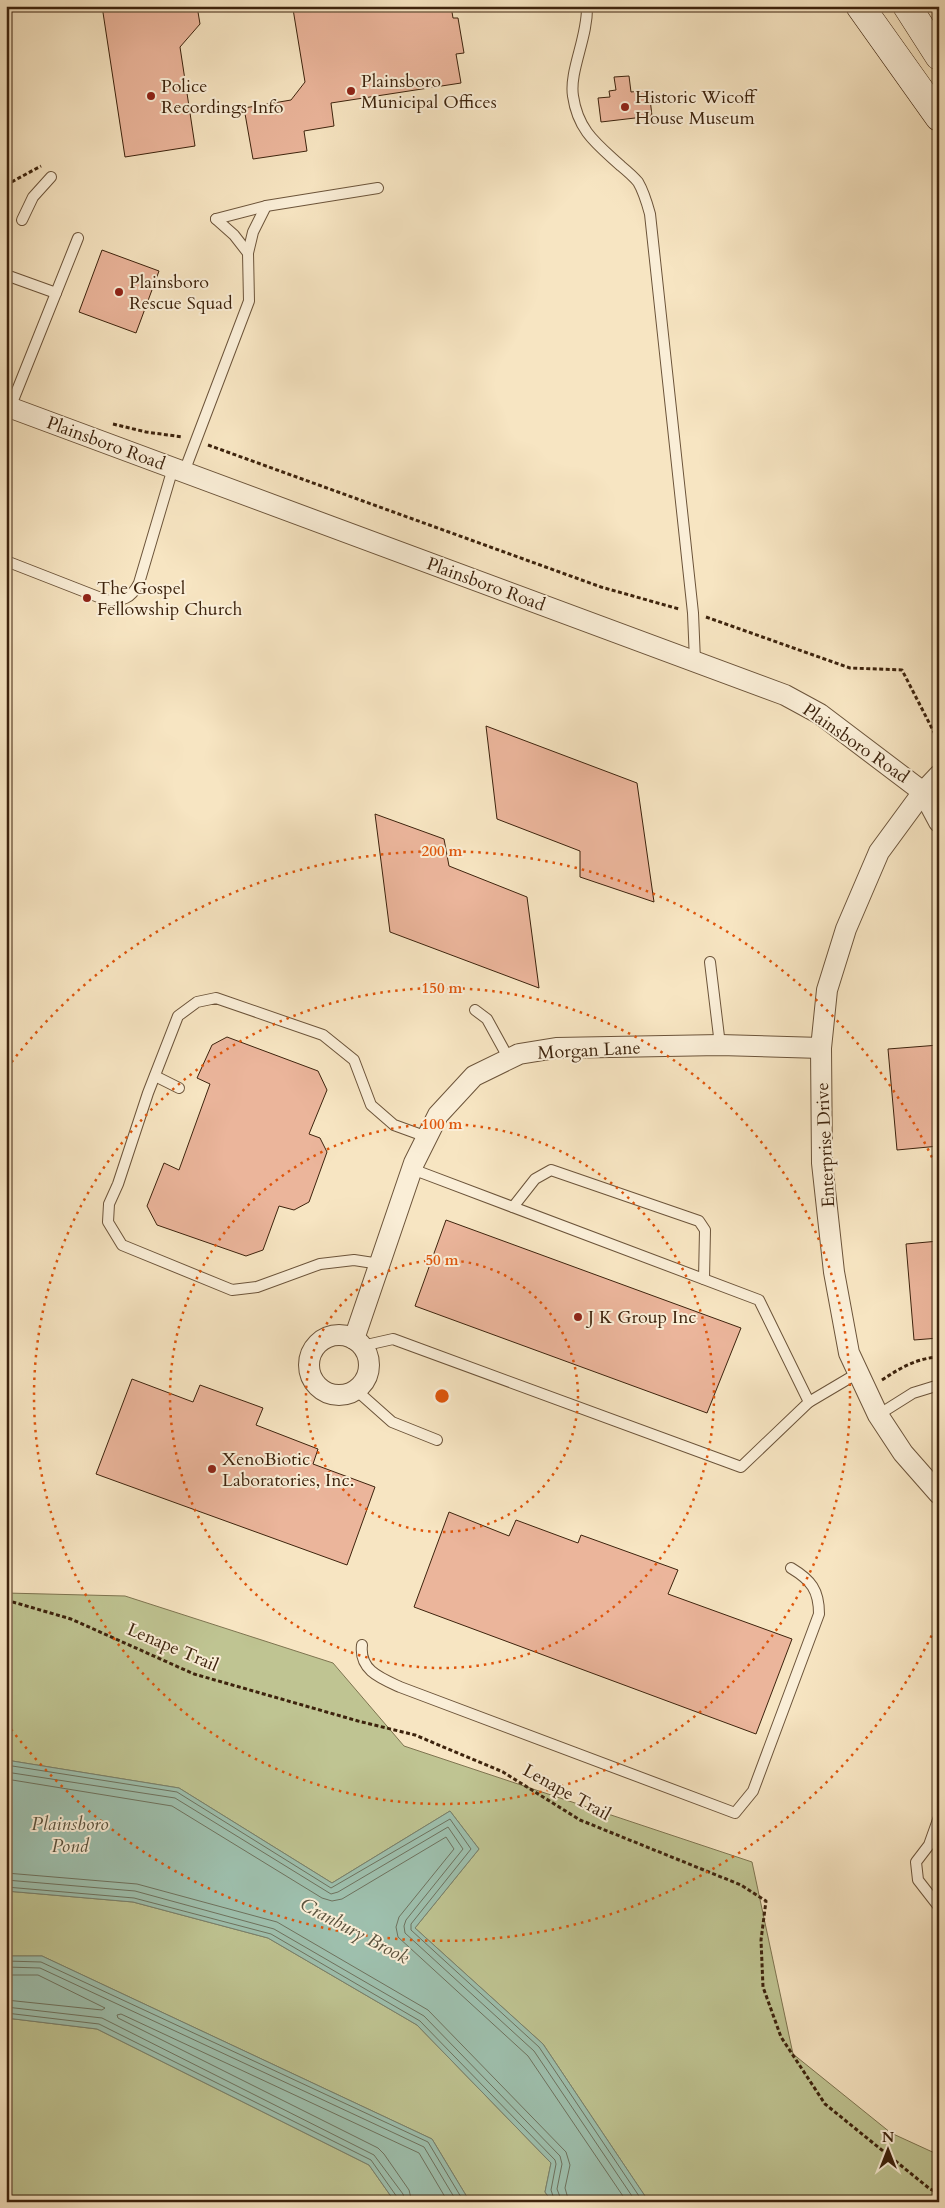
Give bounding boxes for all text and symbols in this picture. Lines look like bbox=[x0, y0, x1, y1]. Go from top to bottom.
place label: Plainsboro Municipal Offices bbox=[361, 69, 497, 115]
place label: Police Recordings Info bbox=[161, 74, 284, 120]
marker: Plainsboro Municipal Offices bbox=[345, 85, 357, 97]
place label: Historic Wicoff House Museum bbox=[635, 85, 758, 131]
marker: Police Recordings Info bbox=[145, 90, 157, 102]
marker: Historic Wicoff House Museum bbox=[619, 101, 631, 113]
place label: Plainsboro Rescue Squad bbox=[129, 270, 233, 316]
marker: Plainsboro Rescue Squad bbox=[113, 286, 125, 298]
street label: Plainsboro Road bbox=[43, 410, 169, 477]
street label: Plainsboro Road bbox=[423, 551, 549, 618]
place label: The Gospel Fellowship Church bbox=[97, 576, 242, 622]
marker: The Gospel Fellowship Church bbox=[81, 592, 93, 604]
street label: Plainsboro Road bbox=[798, 697, 914, 790]
text: 200 m bbox=[422, 841, 463, 861]
text: 150 m bbox=[422, 978, 463, 998]
street label: Morgan Lane bbox=[537, 1035, 641, 1066]
street label: Enterprise Drive bbox=[810, 1082, 841, 1208]
text: 100 m bbox=[422, 1114, 463, 1134]
text: 50 m bbox=[425, 1250, 459, 1270]
place label: J K Group Inc bbox=[585, 1305, 697, 1330]
marker: J K Group Inc bbox=[572, 1311, 584, 1323]
centre of rings bbox=[433, 1387, 451, 1405]
place label: XenoBiotic Laboratories, Inc. bbox=[222, 1447, 354, 1493]
marker: XenoBiotic Laboratories, Inc. bbox=[206, 1463, 218, 1475]
street label: Lenape Trail bbox=[123, 1617, 223, 1678]
street label: Lenape Trail bbox=[518, 1758, 616, 1827]
water label: Plainsboro Pond bbox=[31, 1811, 109, 1859]
water label: Cranbury Brook bbox=[295, 1891, 414, 1971]
north arrow bbox=[862, 2126, 912, 2176]
text: N bbox=[882, 2128, 894, 2147]

